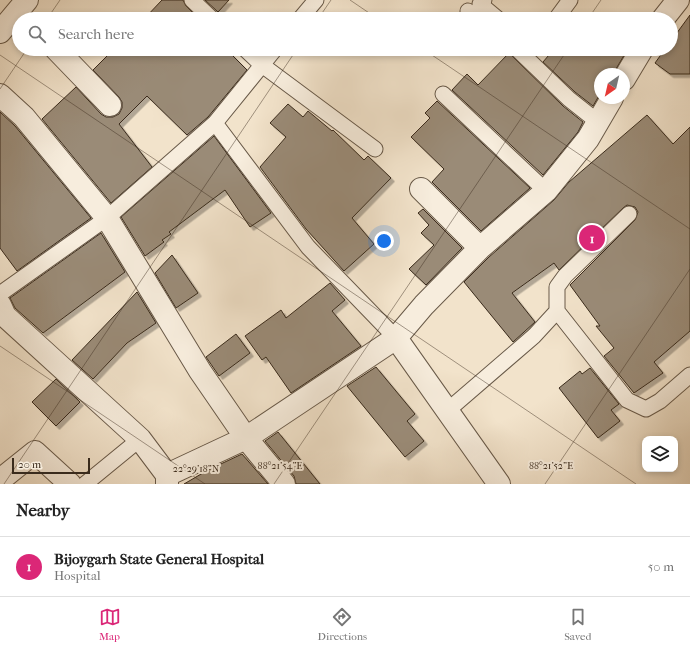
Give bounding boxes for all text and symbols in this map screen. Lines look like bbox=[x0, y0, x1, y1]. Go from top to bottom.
search box bbox=[12, 12, 678, 56]
icon: search bbox=[26, 23, 48, 45]
text: Search here bbox=[58, 25, 134, 43]
north arrow bbox=[594, 68, 630, 104]
pin: 1 bbox=[579, 223, 605, 253]
your location bbox=[374, 231, 394, 251]
map controls bbox=[642, 436, 678, 472]
button: layers bbox=[642, 436, 678, 472]
scale bar bbox=[12, 456, 90, 475]
text: 20 m bbox=[18, 458, 41, 471]
text: 88°21'54"E bbox=[258, 460, 302, 472]
text: 88°21'52"E bbox=[529, 460, 573, 472]
text: 22°29'18"N bbox=[173, 463, 220, 475]
text: Nearby bbox=[16, 500, 70, 520]
text: Bijoygarh State General Hospital bbox=[54, 550, 264, 568]
text: 1 bbox=[27, 559, 31, 574]
text: 50 m bbox=[648, 559, 674, 574]
text: Hospital bbox=[54, 568, 101, 583]
tab: Map bbox=[99, 606, 121, 643]
tab: Directions bbox=[318, 606, 367, 643]
tab: Saved bbox=[564, 606, 591, 643]

